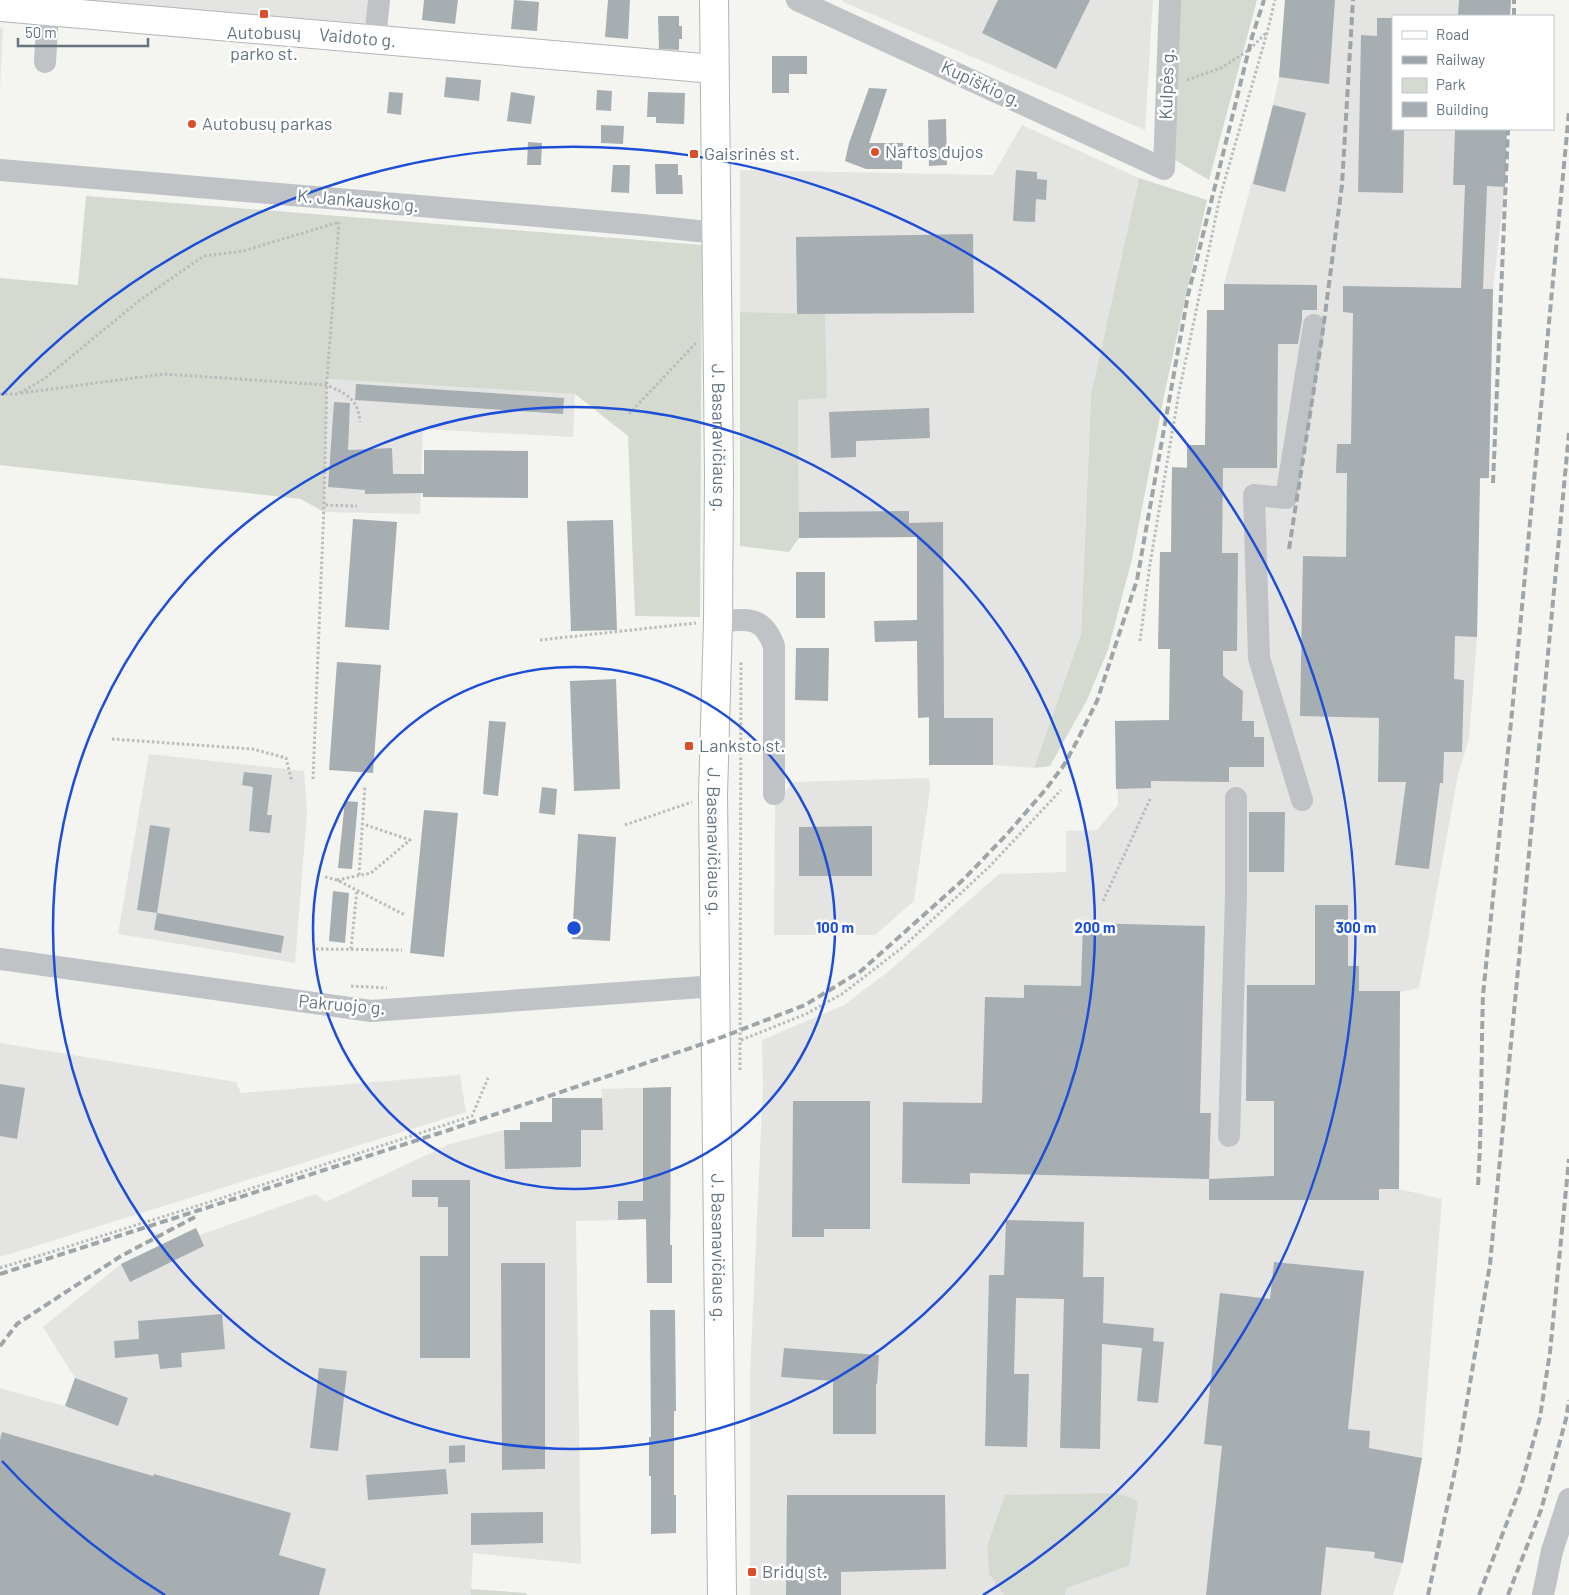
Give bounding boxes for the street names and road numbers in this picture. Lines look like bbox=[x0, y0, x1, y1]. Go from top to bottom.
street label: Vaidoto g. bbox=[318, 23, 397, 51]
street label: Kulpės g. bbox=[1154, 48, 1178, 120]
street label: Kupiškio g. bbox=[938, 55, 1025, 111]
street label: K. Jankausko g. bbox=[296, 184, 420, 216]
street label: J. Basanavičiaus g. bbox=[708, 363, 731, 512]
street label: J. Basanavičiaus g. bbox=[703, 767, 726, 916]
street label: Pakruojo g. bbox=[298, 989, 387, 1019]
street label: J. Basanavičiaus g. bbox=[707, 1173, 731, 1322]

